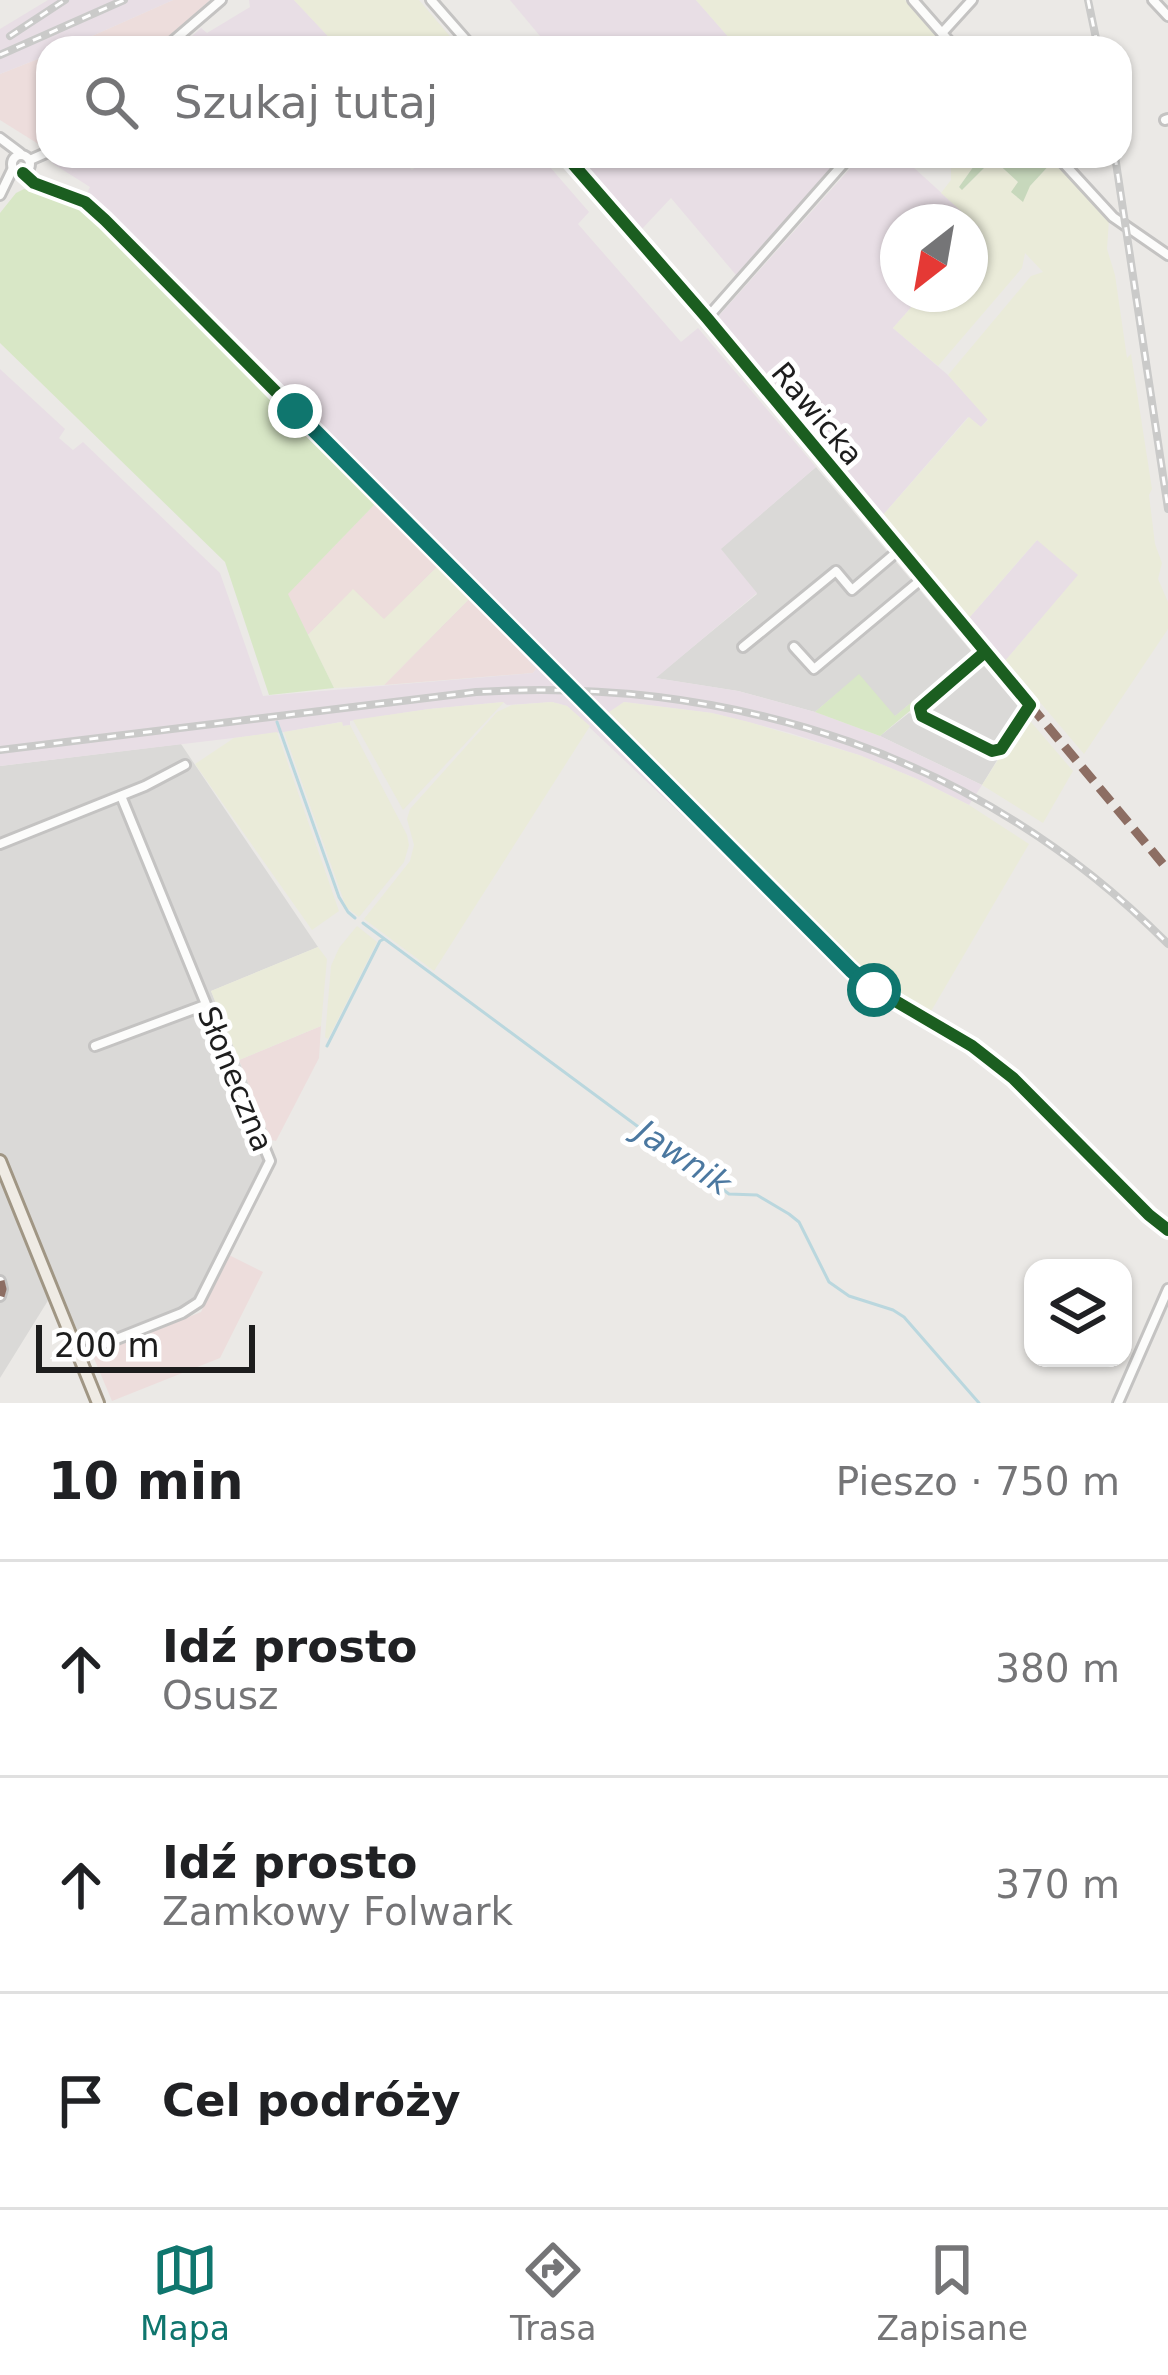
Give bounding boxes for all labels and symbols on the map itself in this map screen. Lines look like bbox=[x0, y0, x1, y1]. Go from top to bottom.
north arrow bbox=[880, 204, 988, 312]
street label: Rawicka bbox=[764, 355, 870, 472]
route end bbox=[268, 384, 322, 438]
route start bbox=[847, 963, 901, 1017]
street label: Słoneczna bbox=[191, 1001, 280, 1156]
water label: Jawnik bbox=[624, 1108, 740, 1204]
scale bar bbox=[36, 1319, 255, 1372]

